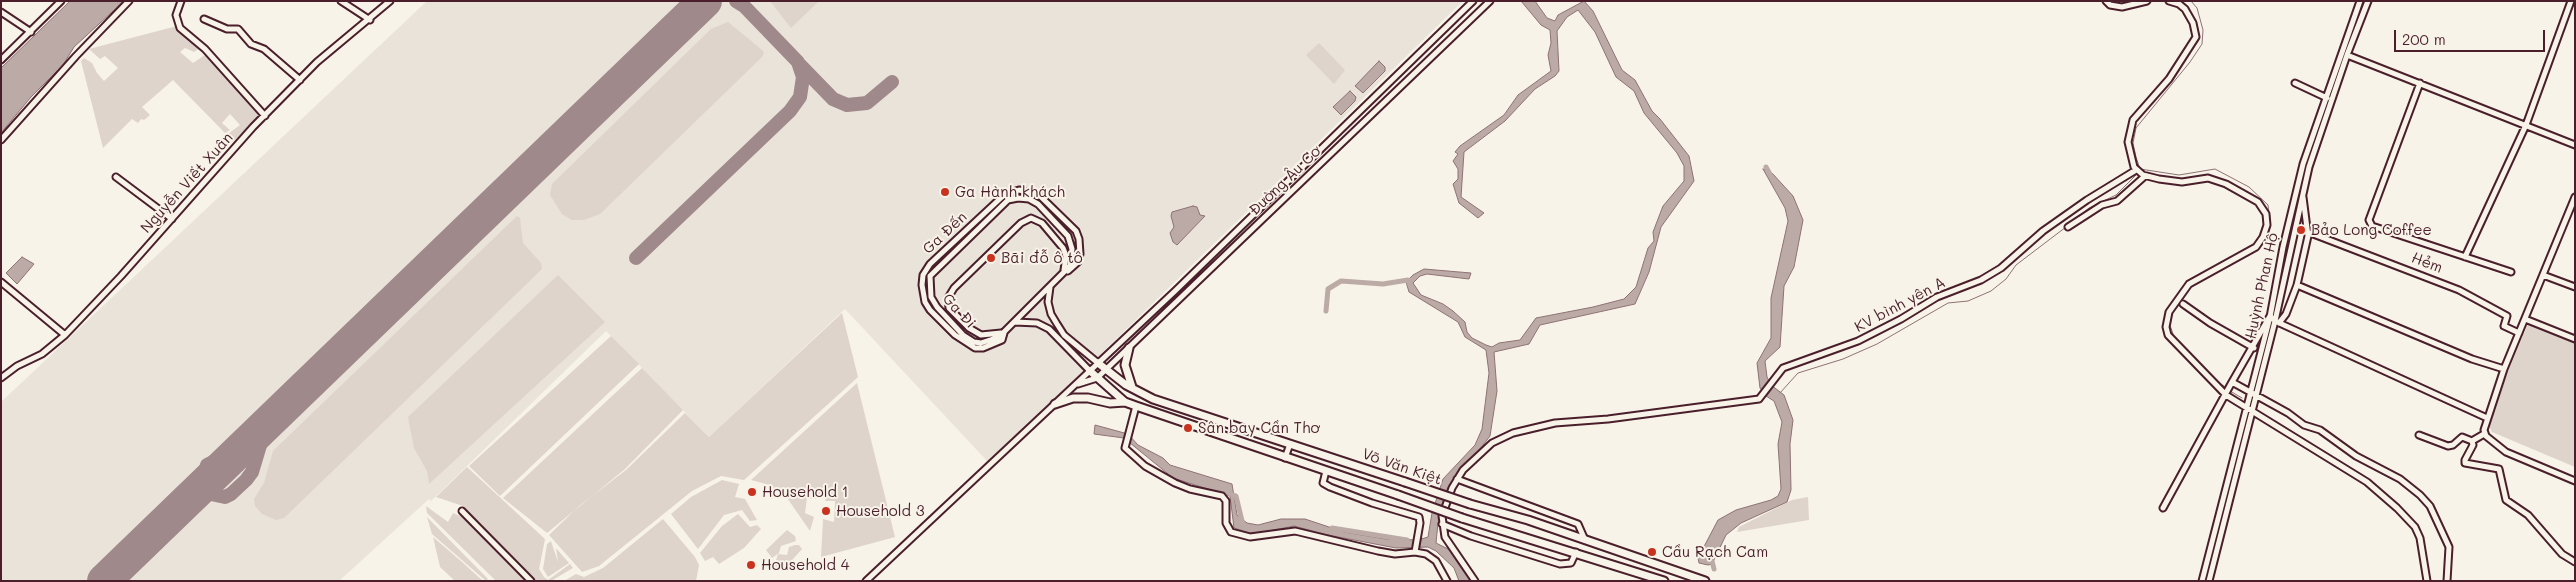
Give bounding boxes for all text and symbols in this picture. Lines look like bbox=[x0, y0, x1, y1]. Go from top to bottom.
scale bar bbox=[2396, 20, 2547, 52]
text: 200 m bbox=[2402, 29, 2446, 49]
street label: Nguyễn Viết Xuân bbox=[137, 129, 237, 237]
street label: Đường Âu Cơ bbox=[1246, 143, 1324, 219]
place label: Ga Hành khách bbox=[955, 183, 1065, 201]
marker: Ga Hành khách bbox=[939, 186, 951, 198]
street label: Ga Đến bbox=[919, 208, 971, 258]
place label: Bảo Long Coffee bbox=[2311, 221, 2432, 239]
marker: Bảo Long Coffee bbox=[2295, 224, 2307, 236]
street label: Huỳnh Phan Hộ bbox=[2242, 231, 2282, 341]
place label: Bãi đỗ ô tô bbox=[1001, 249, 1083, 267]
street label: Hẻm bbox=[2409, 249, 2445, 277]
marker: Bãi đỗ ô tô bbox=[985, 252, 997, 264]
street label: KV bình yên A bbox=[1852, 274, 1948, 336]
street label: Ga Đi bbox=[939, 290, 979, 332]
place label: Sân bay Cần Thơ bbox=[1198, 419, 1319, 437]
marker: Sân bay Cần Thơ bbox=[1182, 422, 1194, 434]
street label: Võ Văn Kiệt bbox=[1360, 445, 1444, 489]
place label: Household 1 bbox=[762, 483, 849, 501]
marker: Household 1 bbox=[746, 486, 758, 498]
place label: Household 3 bbox=[836, 502, 925, 520]
marker: Household 3 bbox=[820, 505, 832, 517]
place label: Cầu Rạch Cam bbox=[1662, 543, 1768, 561]
marker: Cầu Rạch Cam bbox=[1646, 546, 1658, 558]
place label: Household 4 bbox=[761, 556, 850, 574]
marker: Household 4 bbox=[745, 559, 757, 571]

